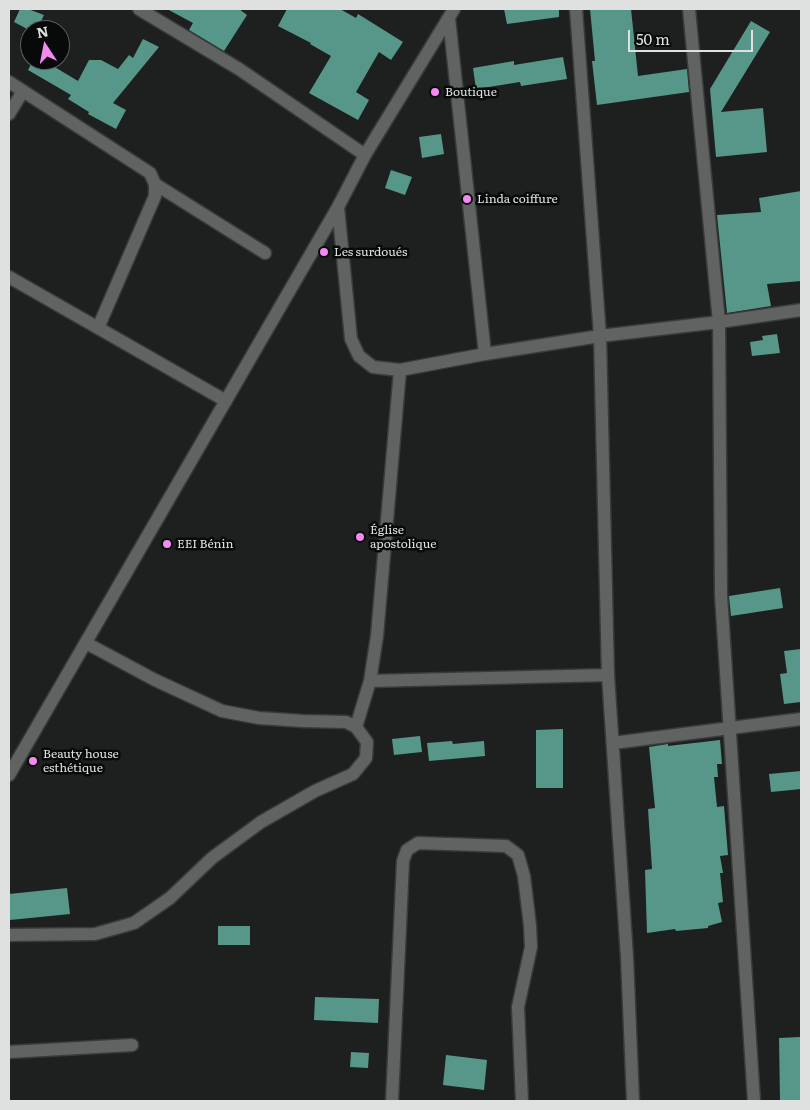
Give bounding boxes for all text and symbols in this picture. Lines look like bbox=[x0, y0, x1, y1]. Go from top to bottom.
north arrow bbox=[20, 20, 70, 70]
text: N bbox=[35, 20, 50, 42]
scale bar bbox=[630, 20, 755, 52]
text: 50 m bbox=[636, 27, 670, 50]
place label: Boutique bbox=[445, 85, 497, 99]
marker: Boutique bbox=[429, 86, 441, 98]
place label: Linda coiffure bbox=[477, 192, 558, 206]
marker: Linda coiffure bbox=[461, 193, 473, 205]
place label: Les surdoués bbox=[334, 245, 407, 259]
marker: Les surdoués bbox=[318, 246, 330, 258]
place label: Église apostolique bbox=[370, 523, 436, 551]
marker: Église apostolique bbox=[354, 531, 366, 543]
place label: EEI Bénin bbox=[177, 537, 234, 551]
marker: EEI Bénin bbox=[161, 538, 173, 550]
place label: Beauty house esthétique bbox=[43, 747, 119, 775]
marker: Beauty house esthétique bbox=[27, 755, 39, 767]

